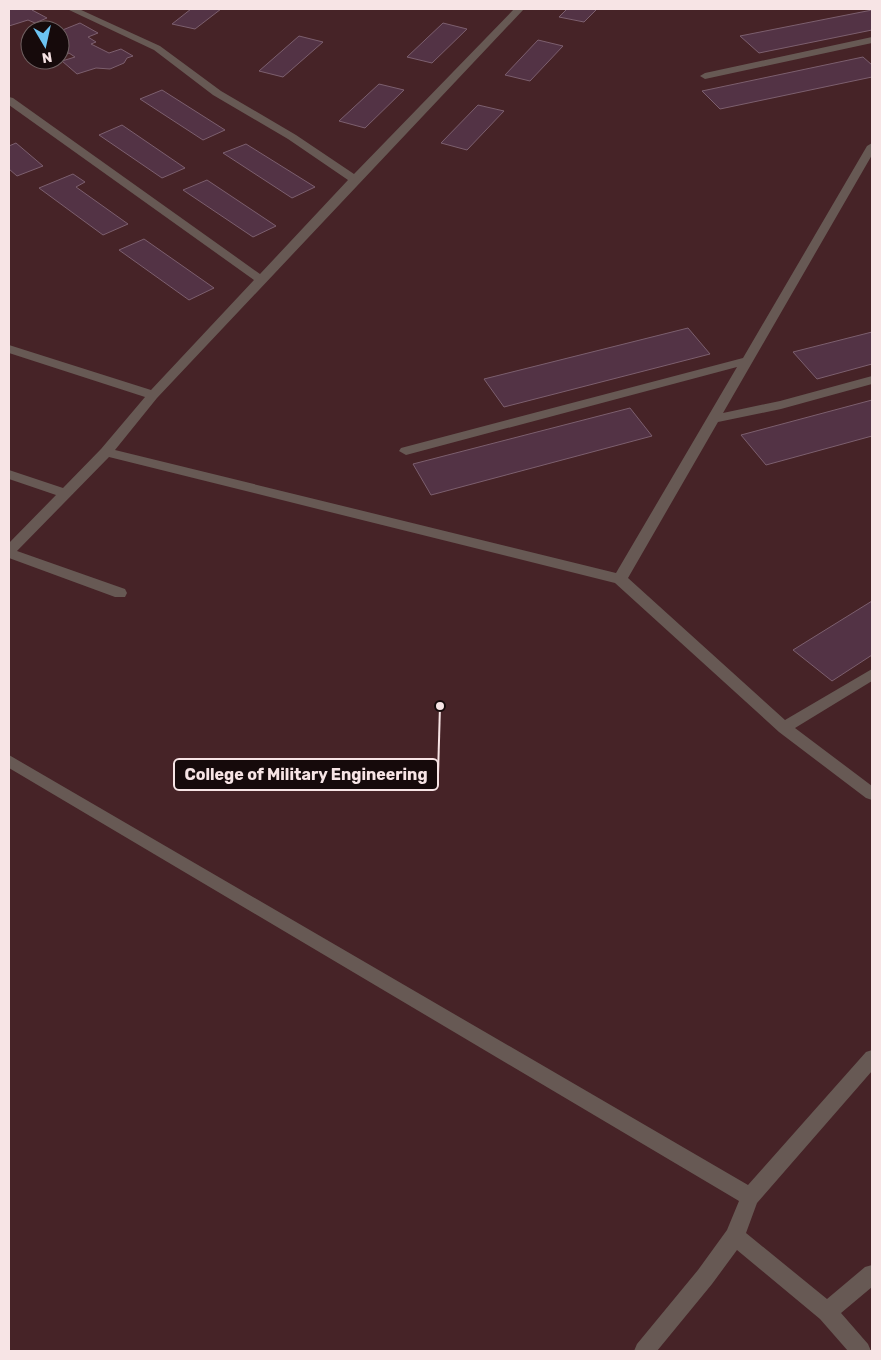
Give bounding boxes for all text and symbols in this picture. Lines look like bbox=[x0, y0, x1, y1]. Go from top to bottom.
north arrow bbox=[20, 20, 70, 70]
text: N bbox=[41, 48, 53, 67]
callout: College of Military Engineering bbox=[174, 759, 438, 790]
text: College of Military Engineering bbox=[184, 765, 428, 784]

